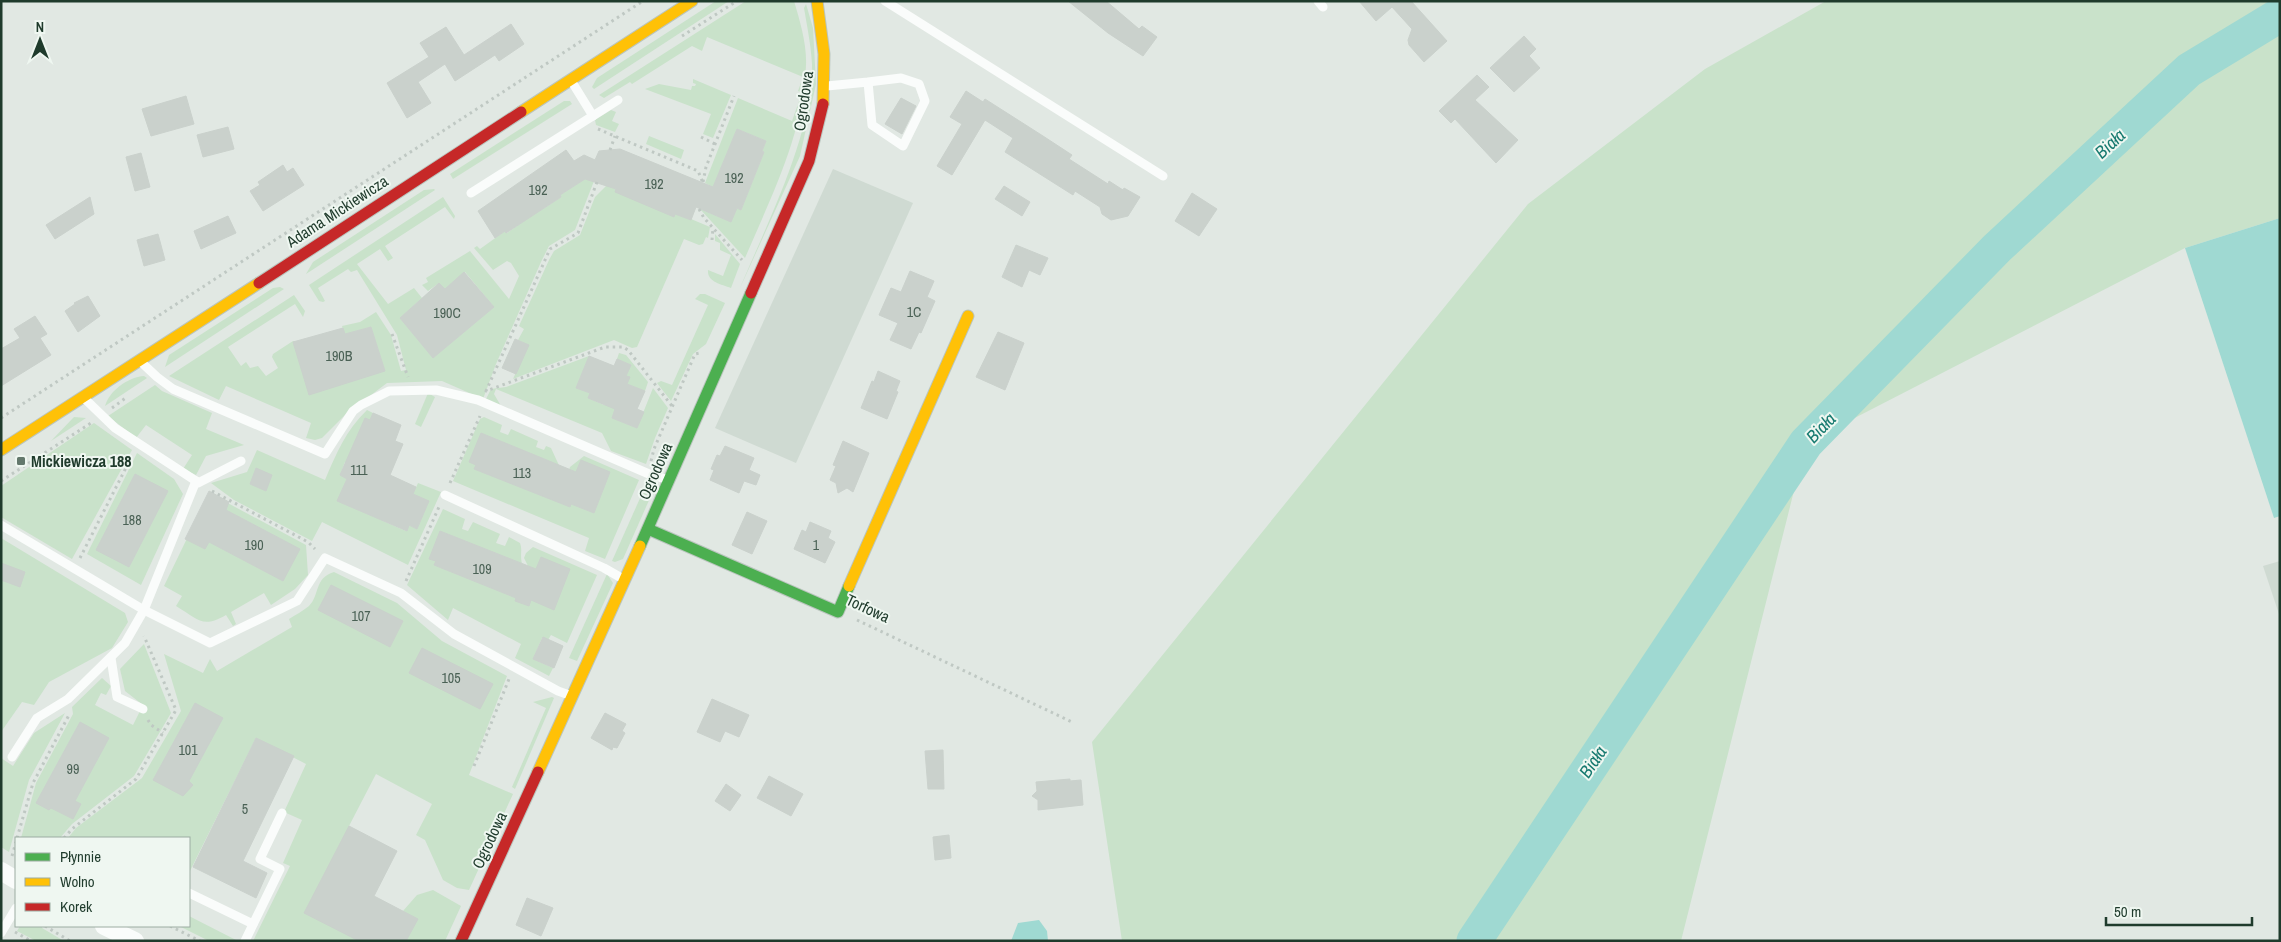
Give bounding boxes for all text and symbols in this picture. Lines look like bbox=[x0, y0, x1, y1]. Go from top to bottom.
north arrow bbox=[15, 15, 65, 65]
text: N bbox=[36, 18, 44, 36]
street label: Ogrodowa bbox=[788, 69, 818, 133]
water label: Biała bbox=[2089, 123, 2130, 164]
street label: Adama Mickiewicza bbox=[281, 169, 393, 253]
house number: 192 bbox=[724, 169, 744, 187]
house number: 192 bbox=[644, 175, 664, 193]
house number: 192 bbox=[528, 181, 548, 199]
house number: 1C bbox=[907, 303, 921, 321]
house number: 190C bbox=[433, 304, 461, 322]
house number: 190B bbox=[326, 347, 353, 365]
water label: Biała bbox=[1800, 407, 1841, 448]
street label: Ogrodowa bbox=[633, 438, 678, 503]
place label: Mickiewicza 188 bbox=[31, 450, 132, 472]
marker: Mickiewicza 188 bbox=[15, 455, 27, 467]
house number: 111 bbox=[350, 461, 368, 479]
house number: 113 bbox=[513, 464, 531, 482]
house number: 188 bbox=[122, 511, 142, 529]
house number: 190 bbox=[244, 536, 264, 554]
house number: 1 bbox=[813, 536, 820, 554]
house number: 109 bbox=[472, 560, 492, 578]
street label: Torfowa bbox=[843, 588, 894, 628]
house number: 107 bbox=[351, 607, 371, 625]
house number: 105 bbox=[441, 669, 461, 687]
house number: 101 bbox=[178, 741, 198, 759]
water label: Biała bbox=[1573, 741, 1612, 783]
house number: 99 bbox=[67, 760, 79, 778]
house number: 5 bbox=[242, 800, 248, 818]
street label: Ogrodowa bbox=[466, 807, 512, 872]
legend bbox=[15, 837, 190, 927]
text: Płynnie bbox=[60, 846, 101, 867]
text: Wolno bbox=[60, 871, 95, 892]
scale bar bbox=[2106, 894, 2252, 926]
text: Korek bbox=[60, 896, 93, 917]
text: 50 m bbox=[2114, 901, 2141, 922]

